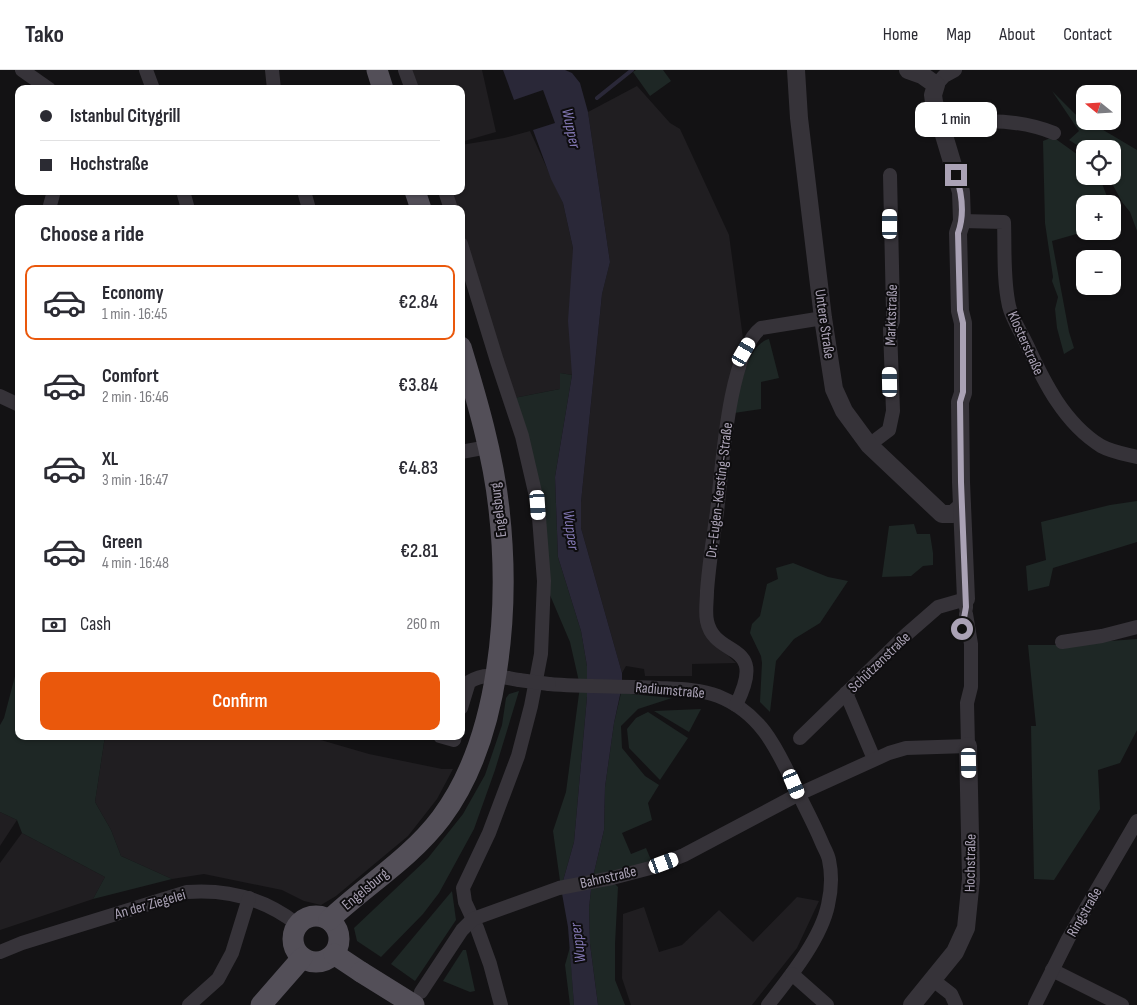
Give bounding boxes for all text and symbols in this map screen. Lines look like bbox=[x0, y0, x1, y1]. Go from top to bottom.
text: Tako bbox=[25, 20, 64, 49]
text: Home bbox=[883, 24, 918, 45]
text: Map bbox=[946, 24, 971, 45]
text: About bbox=[999, 24, 1035, 45]
text: Contact bbox=[1063, 24, 1112, 45]
north arrow bbox=[1076, 85, 1121, 130]
map controls bbox=[1076, 85, 1121, 295]
callout: 1 min bbox=[915, 102, 997, 138]
text: Istanbul Citygrill bbox=[70, 105, 180, 128]
water label: Wupper bbox=[557, 107, 584, 150]
text: 1 min bbox=[941, 110, 971, 129]
button: locate bbox=[1076, 140, 1121, 185]
text: Hochstraße bbox=[70, 153, 149, 176]
route end bbox=[945, 164, 967, 186]
button: + bbox=[1076, 195, 1121, 240]
car bbox=[882, 209, 897, 239]
text: Choose a ride bbox=[40, 221, 144, 248]
button: − bbox=[1076, 250, 1121, 295]
icon: car bbox=[42, 280, 87, 325]
text: Economy bbox=[102, 282, 164, 305]
street label: Marktstraße bbox=[881, 284, 902, 346]
street label: Untere Straße bbox=[810, 288, 839, 360]
text: €2.84 bbox=[399, 291, 438, 314]
text: 1 min · 16:45 bbox=[102, 305, 167, 324]
street label: Klosterstraße bbox=[1003, 308, 1048, 378]
car bbox=[730, 335, 757, 369]
icon: car bbox=[42, 363, 87, 408]
text: Comfort bbox=[102, 365, 159, 388]
car bbox=[882, 367, 897, 397]
text: €3.84 bbox=[398, 374, 438, 397]
text: 2 min · 16:46 bbox=[102, 388, 169, 407]
street label: Dr.-Eugen-Kersting-Straße bbox=[702, 421, 737, 559]
icon: car bbox=[42, 446, 87, 491]
text: XL bbox=[102, 448, 118, 471]
text: €4.83 bbox=[398, 457, 438, 480]
text: 3 min · 16:47 bbox=[102, 471, 168, 490]
street label: Engelsburg bbox=[486, 481, 511, 538]
car bbox=[529, 490, 546, 520]
water label: Wupper bbox=[558, 509, 583, 552]
icon: car bbox=[42, 529, 87, 574]
text: Green bbox=[102, 531, 142, 554]
text: €2.81 bbox=[400, 540, 438, 563]
text: 4 min · 16:48 bbox=[102, 554, 169, 573]
icon: cash bbox=[40, 611, 68, 639]
text: Cash bbox=[80, 613, 111, 636]
text: 260 m bbox=[406, 615, 440, 634]
route start bbox=[951, 618, 973, 640]
street label: Schützenstraße bbox=[844, 628, 915, 697]
button: Confirm bbox=[40, 672, 440, 730]
street label: Radiumstraße bbox=[634, 678, 705, 703]
car bbox=[961, 748, 976, 778]
car bbox=[781, 767, 806, 801]
street label: Hochstraße bbox=[960, 834, 981, 892]
car bbox=[647, 851, 680, 875]
street label: Bahnstraße bbox=[578, 862, 638, 893]
street label: Engelsburg bbox=[338, 864, 393, 914]
street label: Ringstraße bbox=[1063, 884, 1106, 940]
street label: An der Ziegelei bbox=[111, 885, 188, 924]
water label: Wupper bbox=[567, 921, 590, 964]

